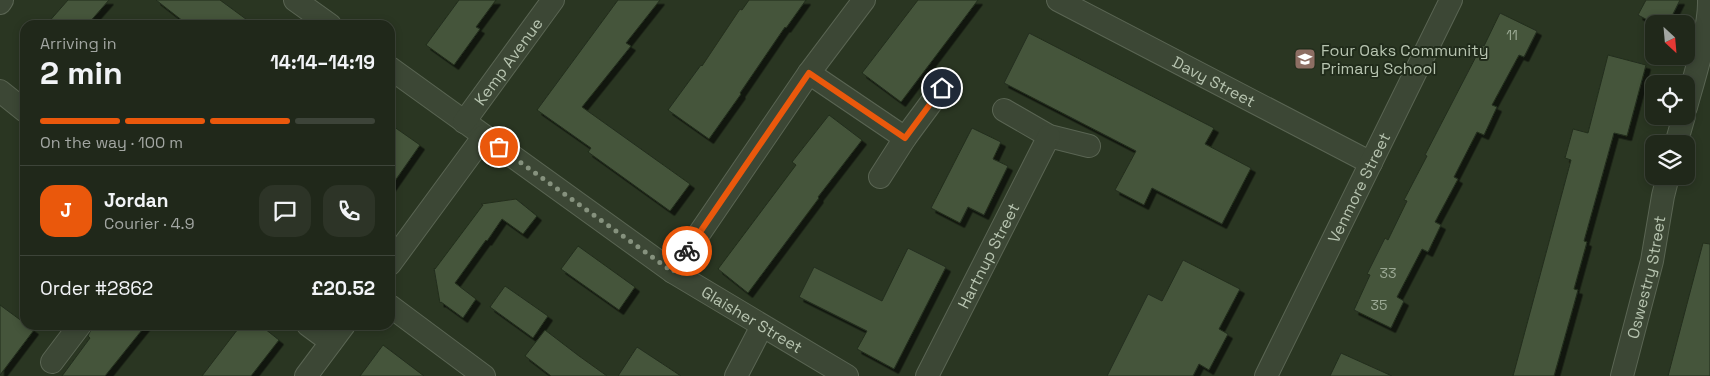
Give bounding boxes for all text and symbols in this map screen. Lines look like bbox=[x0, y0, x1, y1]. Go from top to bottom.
street label: Kemp Avenue bbox=[470, 14, 548, 110]
north arrow bbox=[1645, 15, 1695, 65]
map controls bbox=[1645, 15, 1695, 185]
house number: 11 bbox=[1506, 26, 1518, 44]
text: Arriving in bbox=[40, 33, 117, 54]
place label: Four Oaks Community Primary School bbox=[1321, 40, 1488, 79]
school or university icon: Four Oaks Community Primary School bbox=[1293, 47, 1317, 71]
text: 14:14–14:19 bbox=[270, 50, 375, 75]
street label: Davy Street bbox=[1169, 51, 1259, 112]
text: 2 min bbox=[40, 53, 123, 93]
pin bbox=[921, 67, 963, 109]
icon: home bbox=[928, 74, 956, 102]
button: locate bbox=[1645, 75, 1695, 125]
pin bbox=[478, 126, 520, 168]
street label: Venmore Street bbox=[1323, 129, 1395, 247]
text: On the way · 100 m bbox=[40, 132, 183, 153]
icon: bag bbox=[485, 133, 513, 161]
button: layers bbox=[1645, 135, 1695, 185]
button: chat bbox=[259, 185, 311, 237]
button: phone bbox=[323, 185, 375, 237]
text: Jordan bbox=[104, 188, 169, 213]
text: J bbox=[60, 198, 72, 223]
street label: Hartnup Street bbox=[953, 199, 1024, 312]
text: Courier · 4.9 bbox=[104, 213, 194, 234]
street label: Oswestry Street bbox=[1622, 214, 1671, 341]
courier bbox=[662, 226, 712, 276]
icon: bike bbox=[673, 237, 701, 265]
house number: 33 bbox=[1380, 264, 1396, 282]
text: Order #2862 bbox=[40, 276, 153, 301]
text: £20.52 bbox=[311, 276, 375, 301]
street label: Glaisher Street bbox=[697, 281, 806, 358]
house number: 35 bbox=[1371, 296, 1387, 314]

